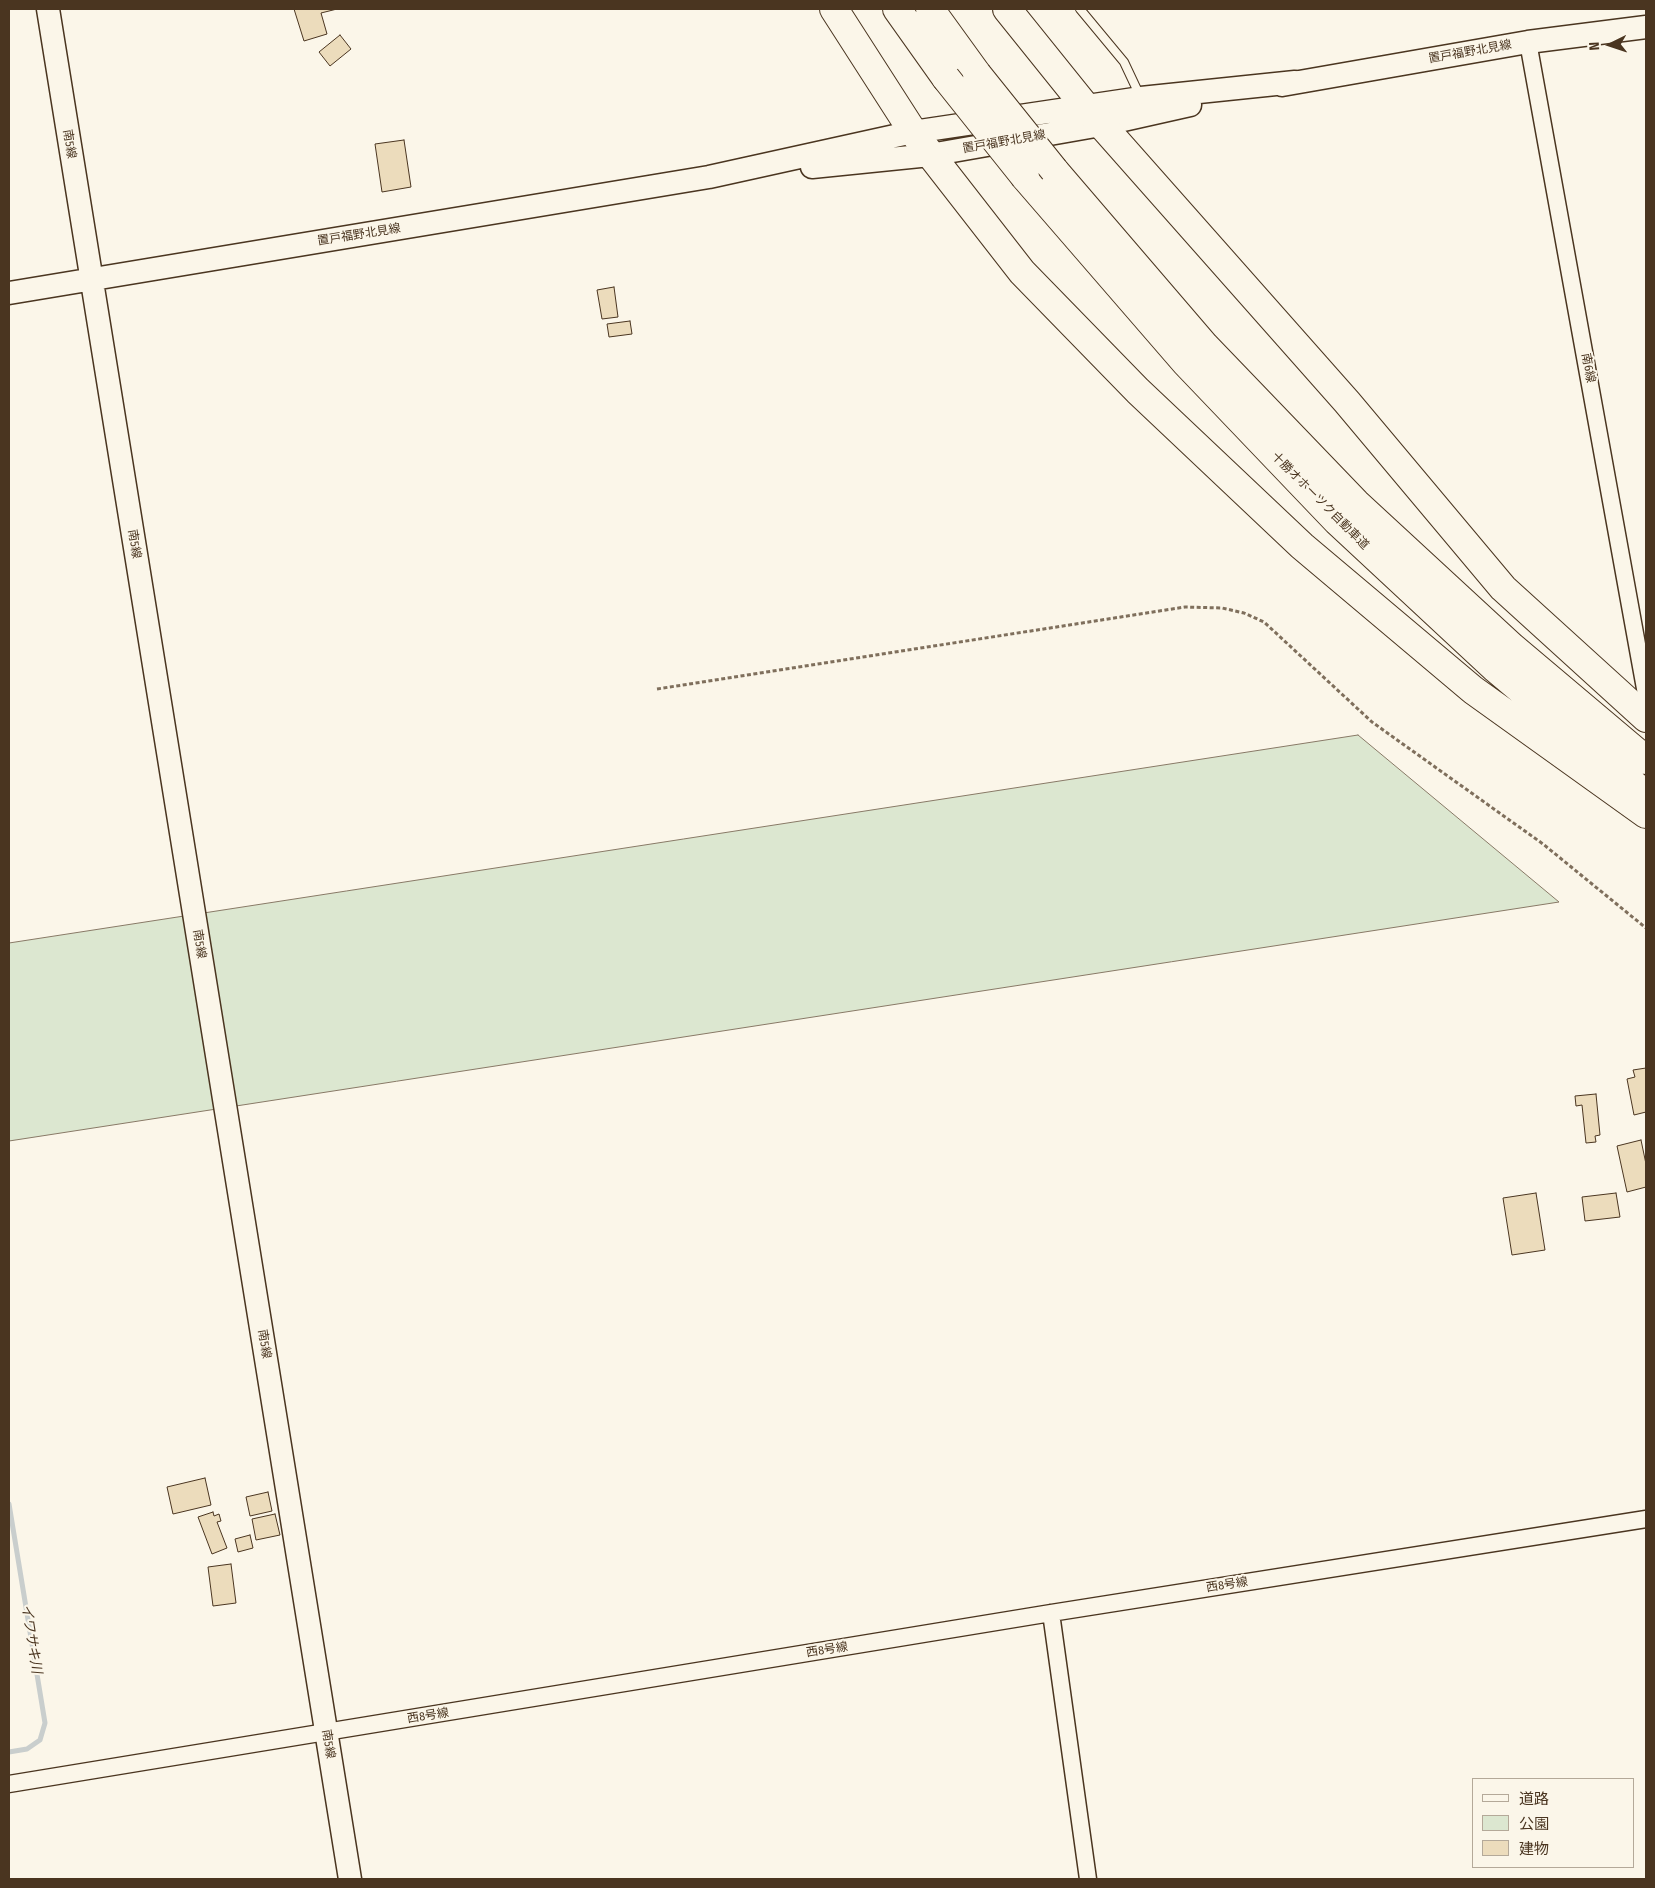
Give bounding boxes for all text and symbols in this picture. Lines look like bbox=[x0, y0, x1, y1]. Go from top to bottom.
north arrow bbox=[1585, 20, 1635, 70]
street label: 置戸福野北見線 bbox=[1427, 38, 1513, 66]
text: N bbox=[1586, 41, 1603, 51]
street label: 南5線 bbox=[60, 128, 78, 160]
street label: 置戸福野北見線 bbox=[961, 128, 1047, 156]
street label: 置戸福野北見線 bbox=[316, 221, 402, 249]
street label: 南6線 bbox=[1578, 352, 1598, 384]
street label: 十勝オホーツク自動車道 bbox=[1268, 449, 1372, 553]
street label: 南5線 bbox=[125, 528, 143, 560]
street label: 南5線 bbox=[190, 928, 208, 960]
street label: 南5線 bbox=[255, 1328, 273, 1360]
street label: 西8号線 bbox=[1205, 1575, 1249, 1595]
water label: イワサキ川 bbox=[17, 1603, 45, 1675]
street label: 西8号線 bbox=[805, 1640, 849, 1660]
street label: 西8号線 bbox=[406, 1706, 450, 1726]
street label: 南5線 bbox=[319, 1728, 337, 1760]
legend bbox=[1472, 1778, 1635, 1868]
text: 道路 bbox=[1519, 1790, 1549, 1808]
text: 公園 bbox=[1519, 1815, 1549, 1833]
text: 建物 bbox=[1519, 1840, 1549, 1858]

